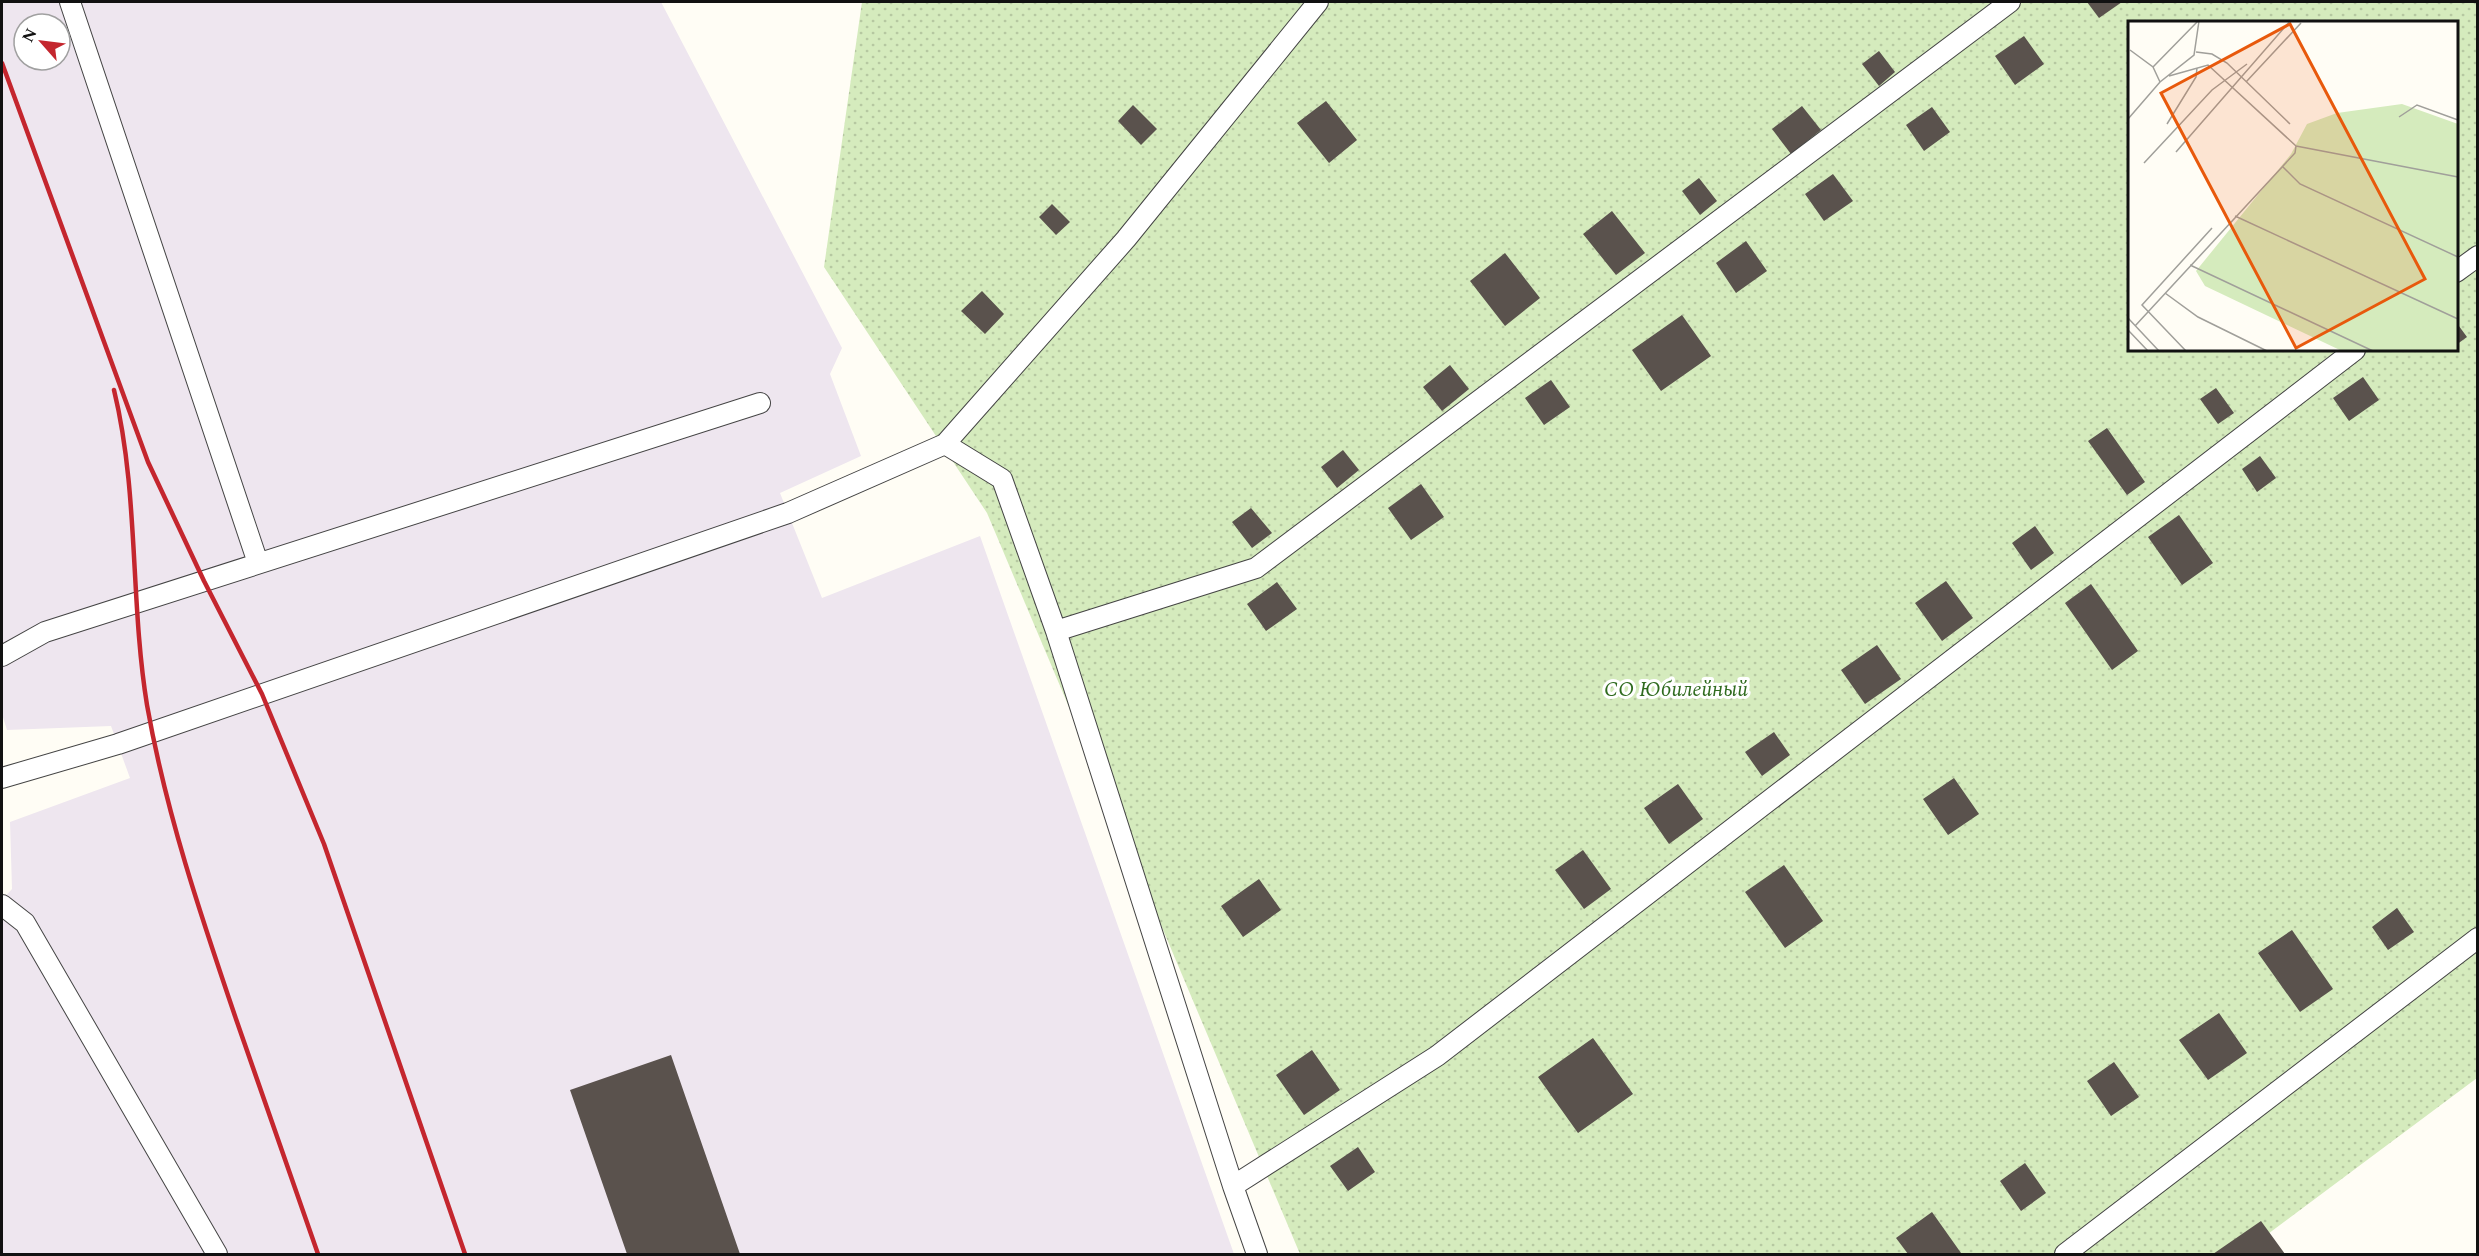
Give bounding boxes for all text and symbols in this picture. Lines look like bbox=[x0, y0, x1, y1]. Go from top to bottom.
north arrow bbox=[12, 12, 72, 72]
inset map bbox=[2128, 21, 2458, 351]
text: N bbox=[16, 24, 43, 47]
park label: СО Юбилейный bbox=[1604, 674, 1748, 706]

